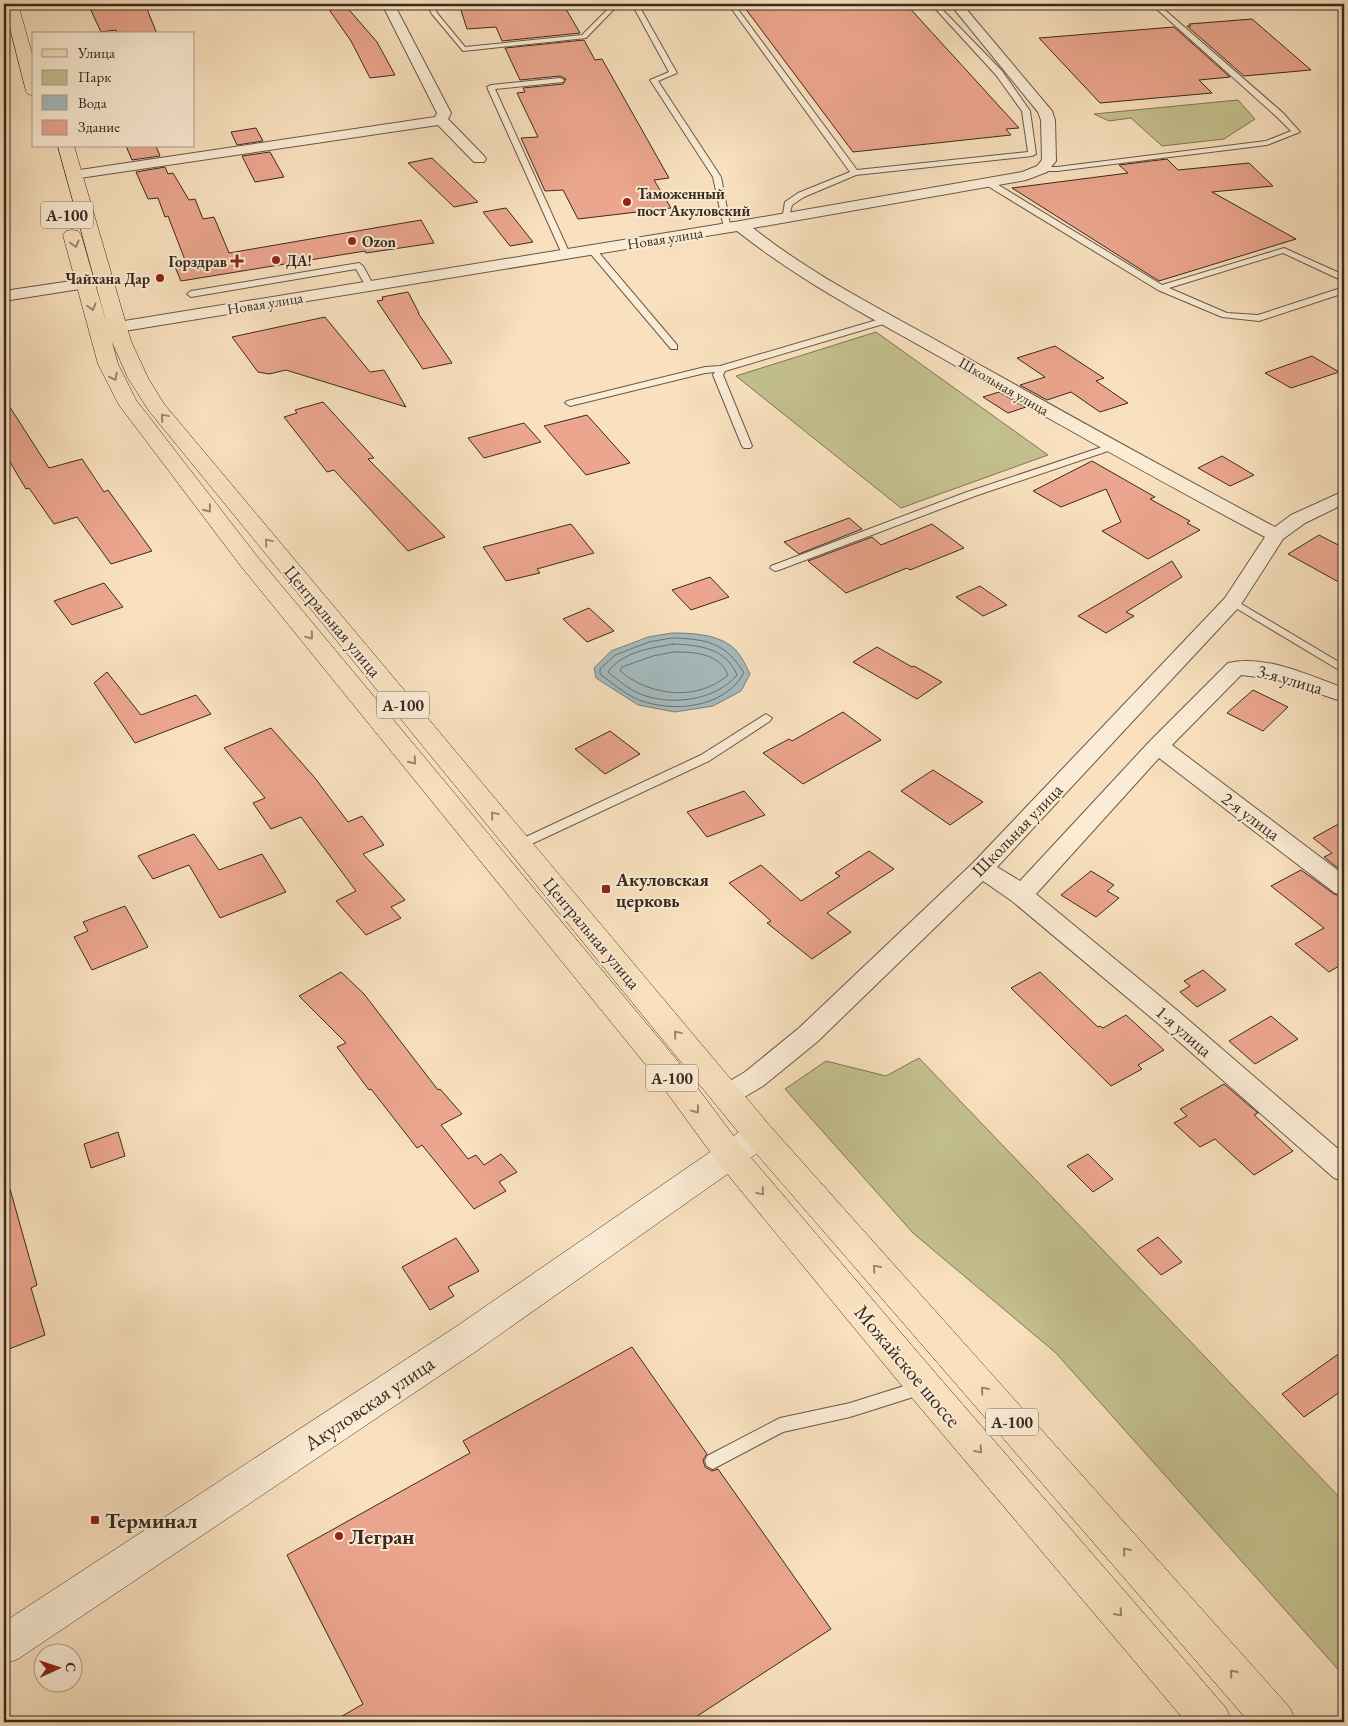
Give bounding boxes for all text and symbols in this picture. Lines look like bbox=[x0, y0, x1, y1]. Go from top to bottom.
legend bbox=[32, 32, 195, 148]
text: Улица bbox=[77, 43, 115, 62]
text: Парк bbox=[78, 67, 111, 86]
text: Вода bbox=[78, 93, 107, 112]
text: Здание bbox=[78, 117, 120, 136]
place label: Таможенный пост Акуловский bbox=[637, 184, 750, 220]
marker: Таможенный пост Акуловский bbox=[621, 196, 633, 208]
road number: А-100 bbox=[41, 202, 93, 228]
street label: Новая улица bbox=[626, 223, 704, 253]
place label: Ozon bbox=[362, 232, 397, 251]
marker: Ozon bbox=[346, 235, 358, 247]
one-way arrow bbox=[69, 240, 80, 248]
place label: ДА! bbox=[286, 251, 312, 270]
place label: Горздрав bbox=[168, 252, 227, 271]
marker: ДА! bbox=[270, 254, 282, 266]
marker: Горздрав bbox=[231, 255, 243, 267]
place label: Чайхана Дар bbox=[65, 269, 150, 288]
marker: Чайхана Дар bbox=[154, 272, 166, 284]
street label: Новая улица bbox=[226, 288, 304, 318]
one-way arrow bbox=[87, 303, 97, 311]
street label: Школьная улица bbox=[956, 353, 1052, 419]
one-way arrow bbox=[108, 372, 118, 381]
one-way arrow bbox=[160, 413, 169, 422]
one-way arrow bbox=[203, 503, 211, 512]
one-way arrow bbox=[264, 538, 273, 547]
street label: Центральная улица bbox=[279, 560, 387, 683]
one-way arrow bbox=[305, 630, 314, 639]
street label: 3-я улица bbox=[1255, 659, 1326, 700]
road number: А-100 bbox=[377, 692, 429, 718]
one-way arrow bbox=[408, 755, 416, 764]
street label: Школьная улица bbox=[967, 778, 1068, 882]
street label: 2-я улица bbox=[1217, 787, 1285, 846]
one-way arrow bbox=[492, 812, 500, 821]
place label: Акуловская церковь bbox=[615, 868, 709, 912]
street label: Центральная улица bbox=[538, 872, 646, 995]
marker: Акуловская церковь bbox=[600, 883, 612, 895]
street label: 1-я улица bbox=[1151, 1000, 1218, 1062]
one-way arrow bbox=[674, 1031, 682, 1040]
road number: А-100 bbox=[646, 1064, 698, 1092]
one-way arrow bbox=[691, 1104, 699, 1113]
one-way arrow bbox=[756, 1186, 764, 1195]
one-way arrow bbox=[873, 1265, 882, 1274]
street label: Можайское шоссе bbox=[849, 1299, 967, 1433]
street label: Акуловская улица bbox=[298, 1349, 440, 1457]
one-way arrow bbox=[981, 1387, 990, 1396]
road number: А-100 bbox=[986, 1408, 1038, 1435]
one-way arrow bbox=[974, 1444, 983, 1453]
place label: Терминал bbox=[105, 1507, 198, 1534]
marker: Терминал bbox=[89, 1514, 101, 1526]
place label: Легран bbox=[349, 1523, 415, 1550]
marker: Легран bbox=[333, 1530, 345, 1542]
one-way arrow bbox=[1123, 1548, 1132, 1557]
one-way arrow bbox=[1113, 1607, 1122, 1616]
north arrow bbox=[32, 1644, 82, 1694]
text: С bbox=[62, 1662, 80, 1673]
one-way arrow bbox=[1230, 1670, 1239, 1679]

